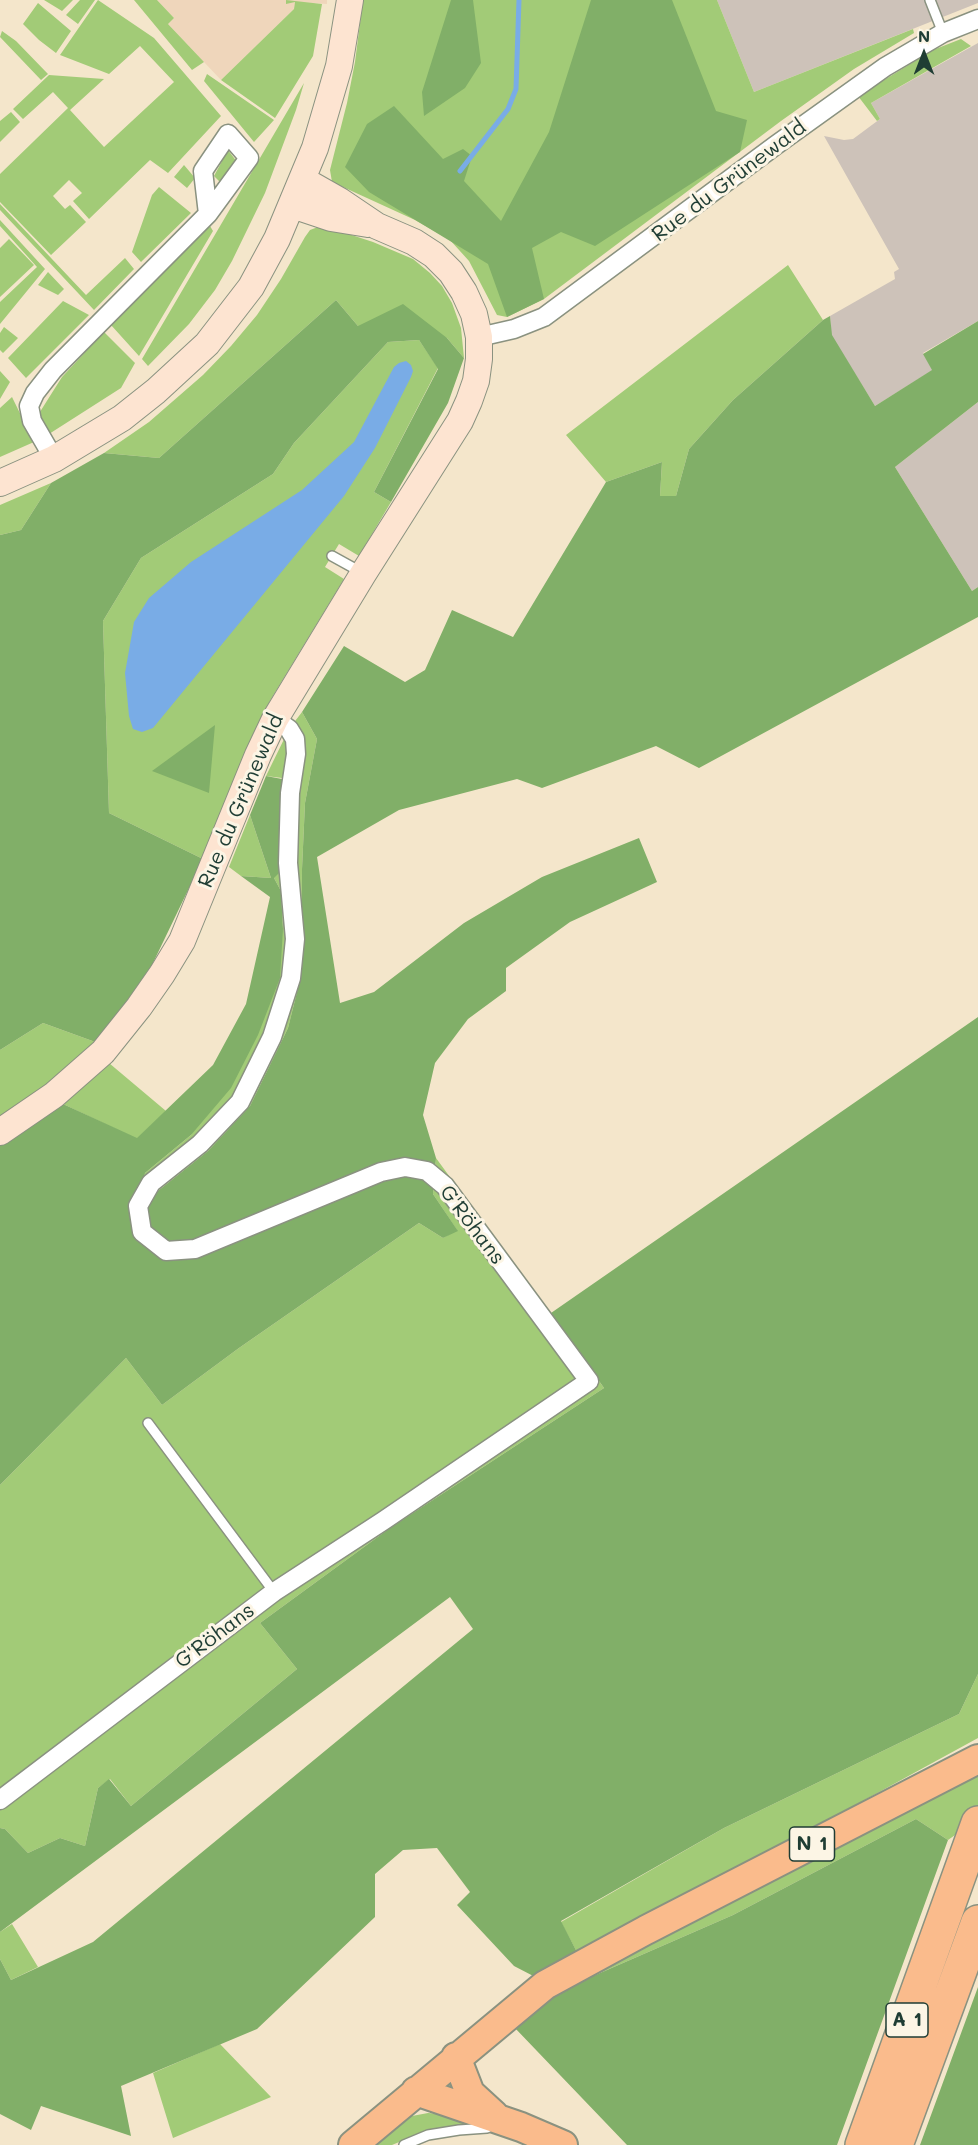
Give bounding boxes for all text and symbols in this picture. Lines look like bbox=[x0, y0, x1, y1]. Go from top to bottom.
north arrow bbox=[894, 24, 954, 84]
text: N bbox=[918, 25, 930, 46]
street label: Rue du Grünewald bbox=[647, 115, 811, 247]
street label: Rue du Grünewald bbox=[193, 710, 289, 892]
street label: G'Röhans bbox=[434, 1180, 510, 1270]
street label: G'Röhans bbox=[170, 1598, 260, 1674]
road number: N 1 bbox=[790, 1827, 834, 1861]
road number: A 1 bbox=[886, 2003, 928, 2037]

